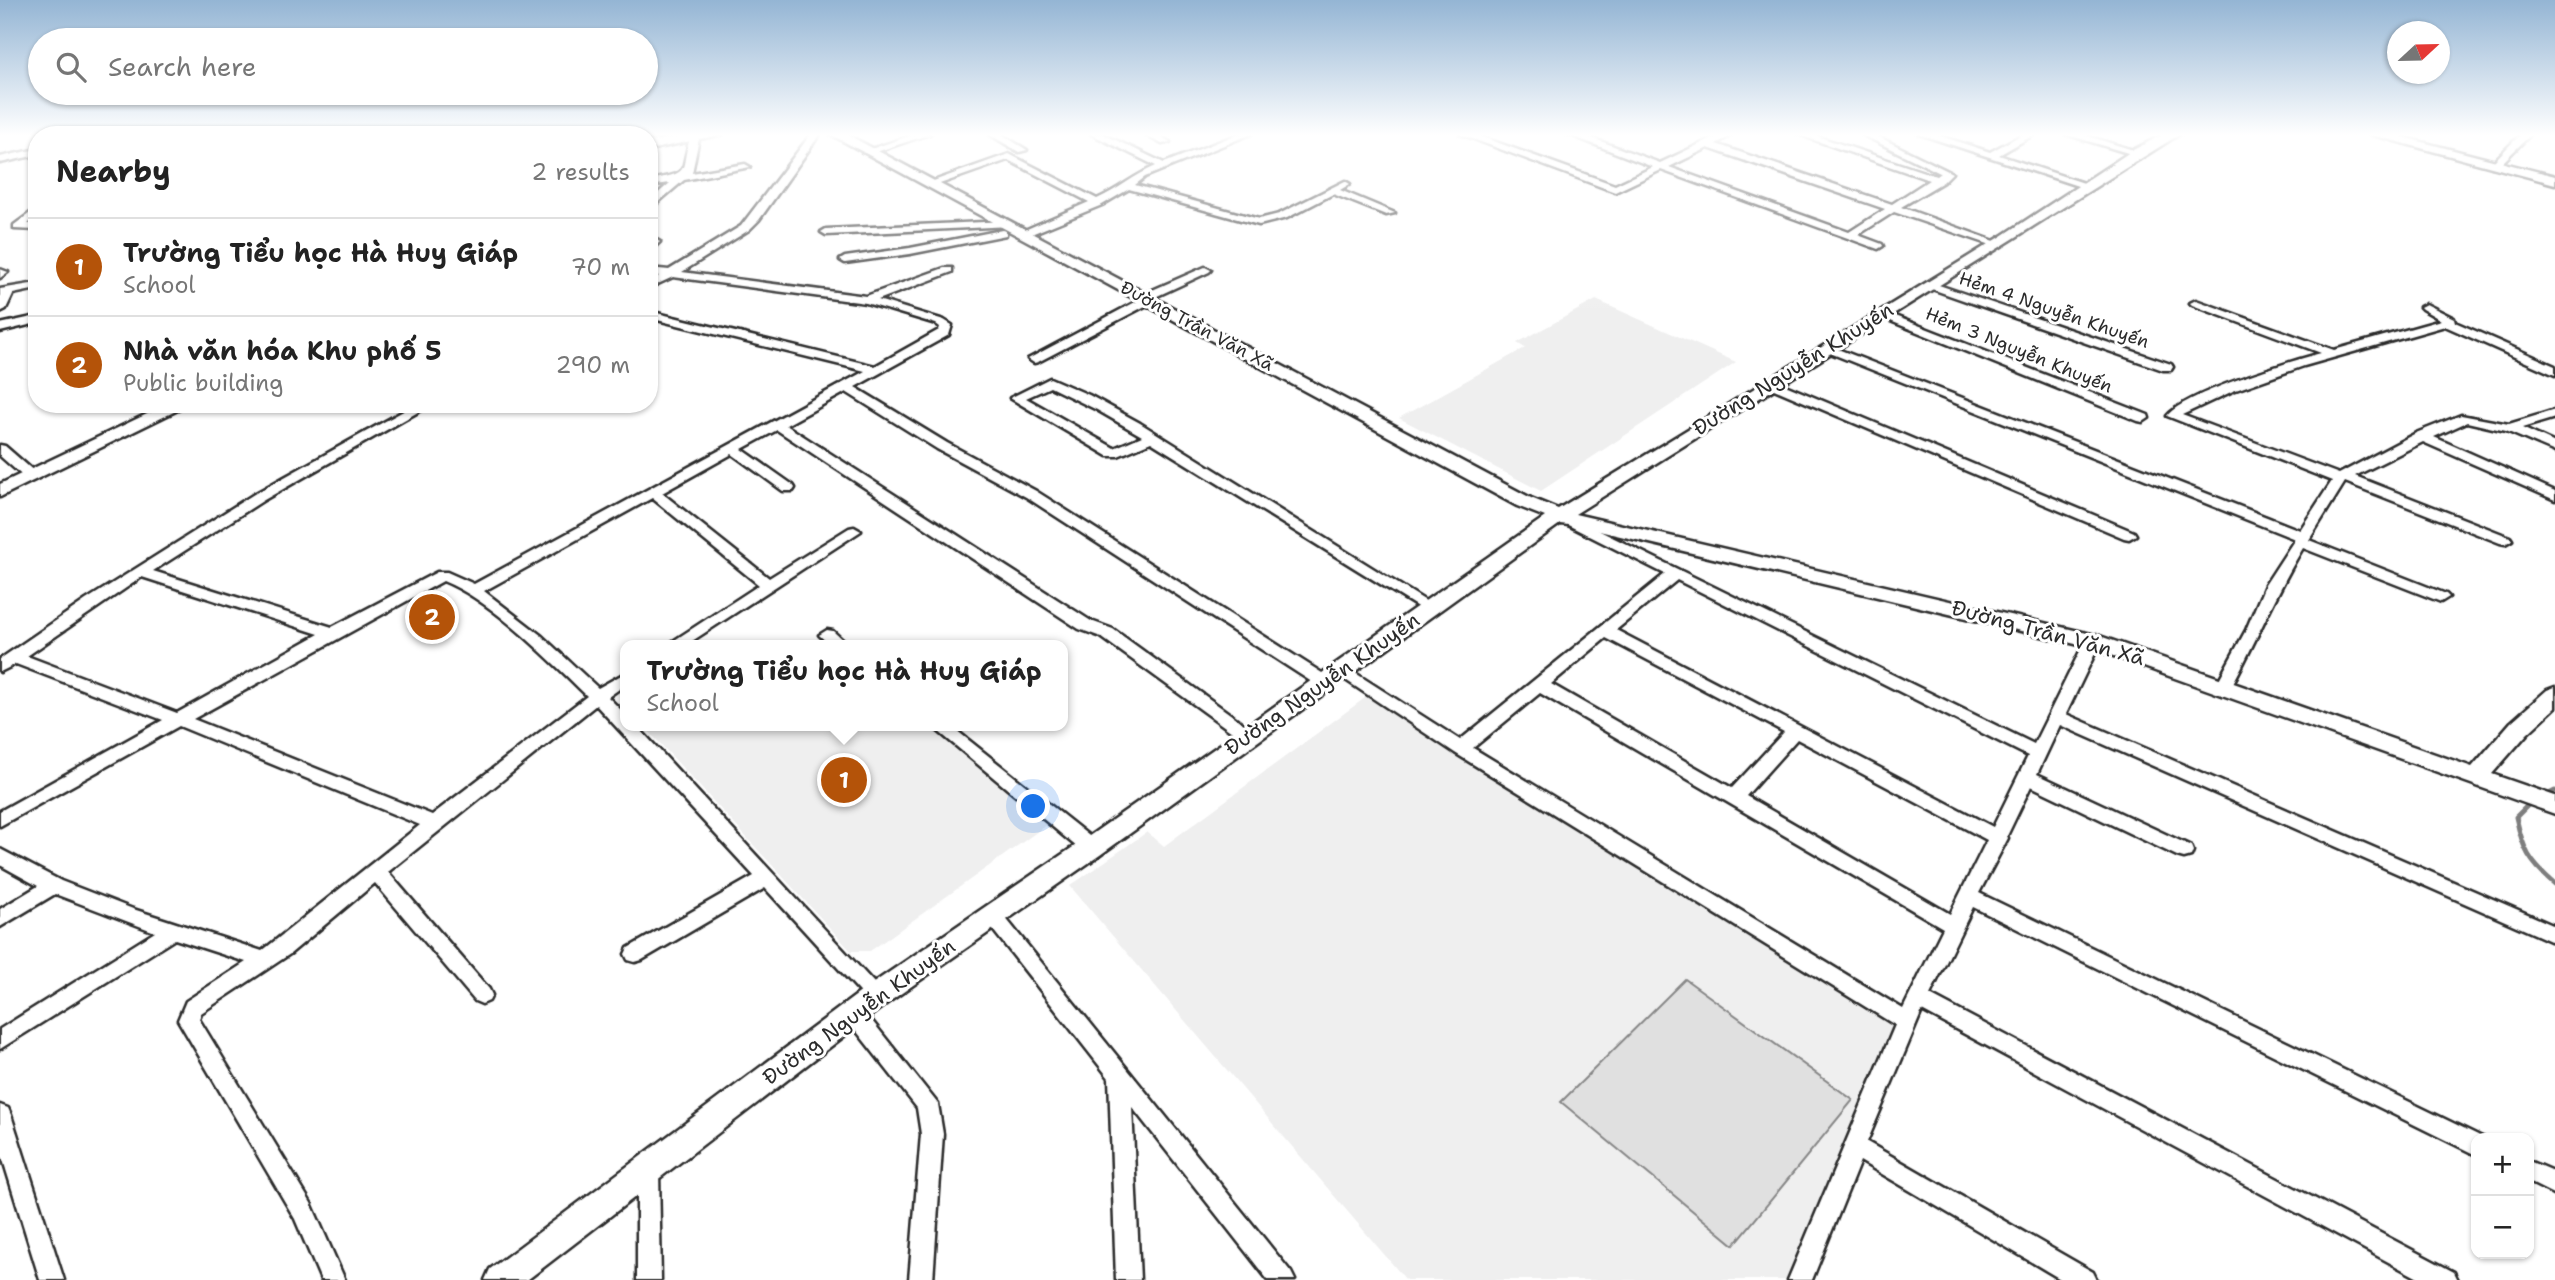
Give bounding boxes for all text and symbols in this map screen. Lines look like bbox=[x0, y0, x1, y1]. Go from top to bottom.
north arrow bbox=[2387, 21, 2450, 84]
search box bbox=[28, 28, 658, 105]
icon: search bbox=[52, 48, 90, 86]
text: Search here bbox=[108, 49, 257, 84]
text: Nearby bbox=[56, 151, 171, 192]
text: 2 results bbox=[531, 157, 630, 187]
text: Trường Tiểu học Hà Huy Giáp bbox=[123, 235, 518, 270]
text: 1 bbox=[74, 252, 84, 282]
text: 70 m bbox=[571, 252, 630, 282]
street label: Hẻm 4 Nguyễn Khuyến bbox=[1956, 266, 2152, 354]
text: School bbox=[123, 270, 195, 300]
street label: Đường Trần Văn Xã bbox=[1116, 275, 1278, 377]
street label: Đường Nguyễn Khuyến bbox=[1687, 296, 1899, 442]
street label: Hẻm 3 Nguyễn Khuyến bbox=[1922, 302, 2116, 398]
text: Nhà văn hóa Khu phố 5 bbox=[123, 333, 441, 368]
text: 2 bbox=[71, 350, 87, 380]
text: 290 m bbox=[556, 350, 630, 380]
text: Public building bbox=[123, 368, 283, 398]
pin: 2 bbox=[409, 591, 455, 643]
street label: Đường Trần Văn Xã bbox=[1948, 594, 2148, 672]
street label: Đường Nguyễn Khuyến bbox=[1219, 606, 1425, 762]
popup bbox=[620, 640, 1068, 731]
text: Trường Tiểu học Hà Huy Giáp bbox=[646, 653, 1042, 688]
text: School bbox=[646, 688, 719, 718]
pin: 1 bbox=[821, 754, 867, 806]
your location bbox=[1016, 789, 1050, 823]
street label: Đường Nguyễn Khuyến bbox=[757, 932, 961, 1091]
map controls bbox=[2471, 1133, 2534, 1259]
button: + bbox=[2471, 1133, 2534, 1196]
button: − bbox=[2471, 1196, 2534, 1259]

